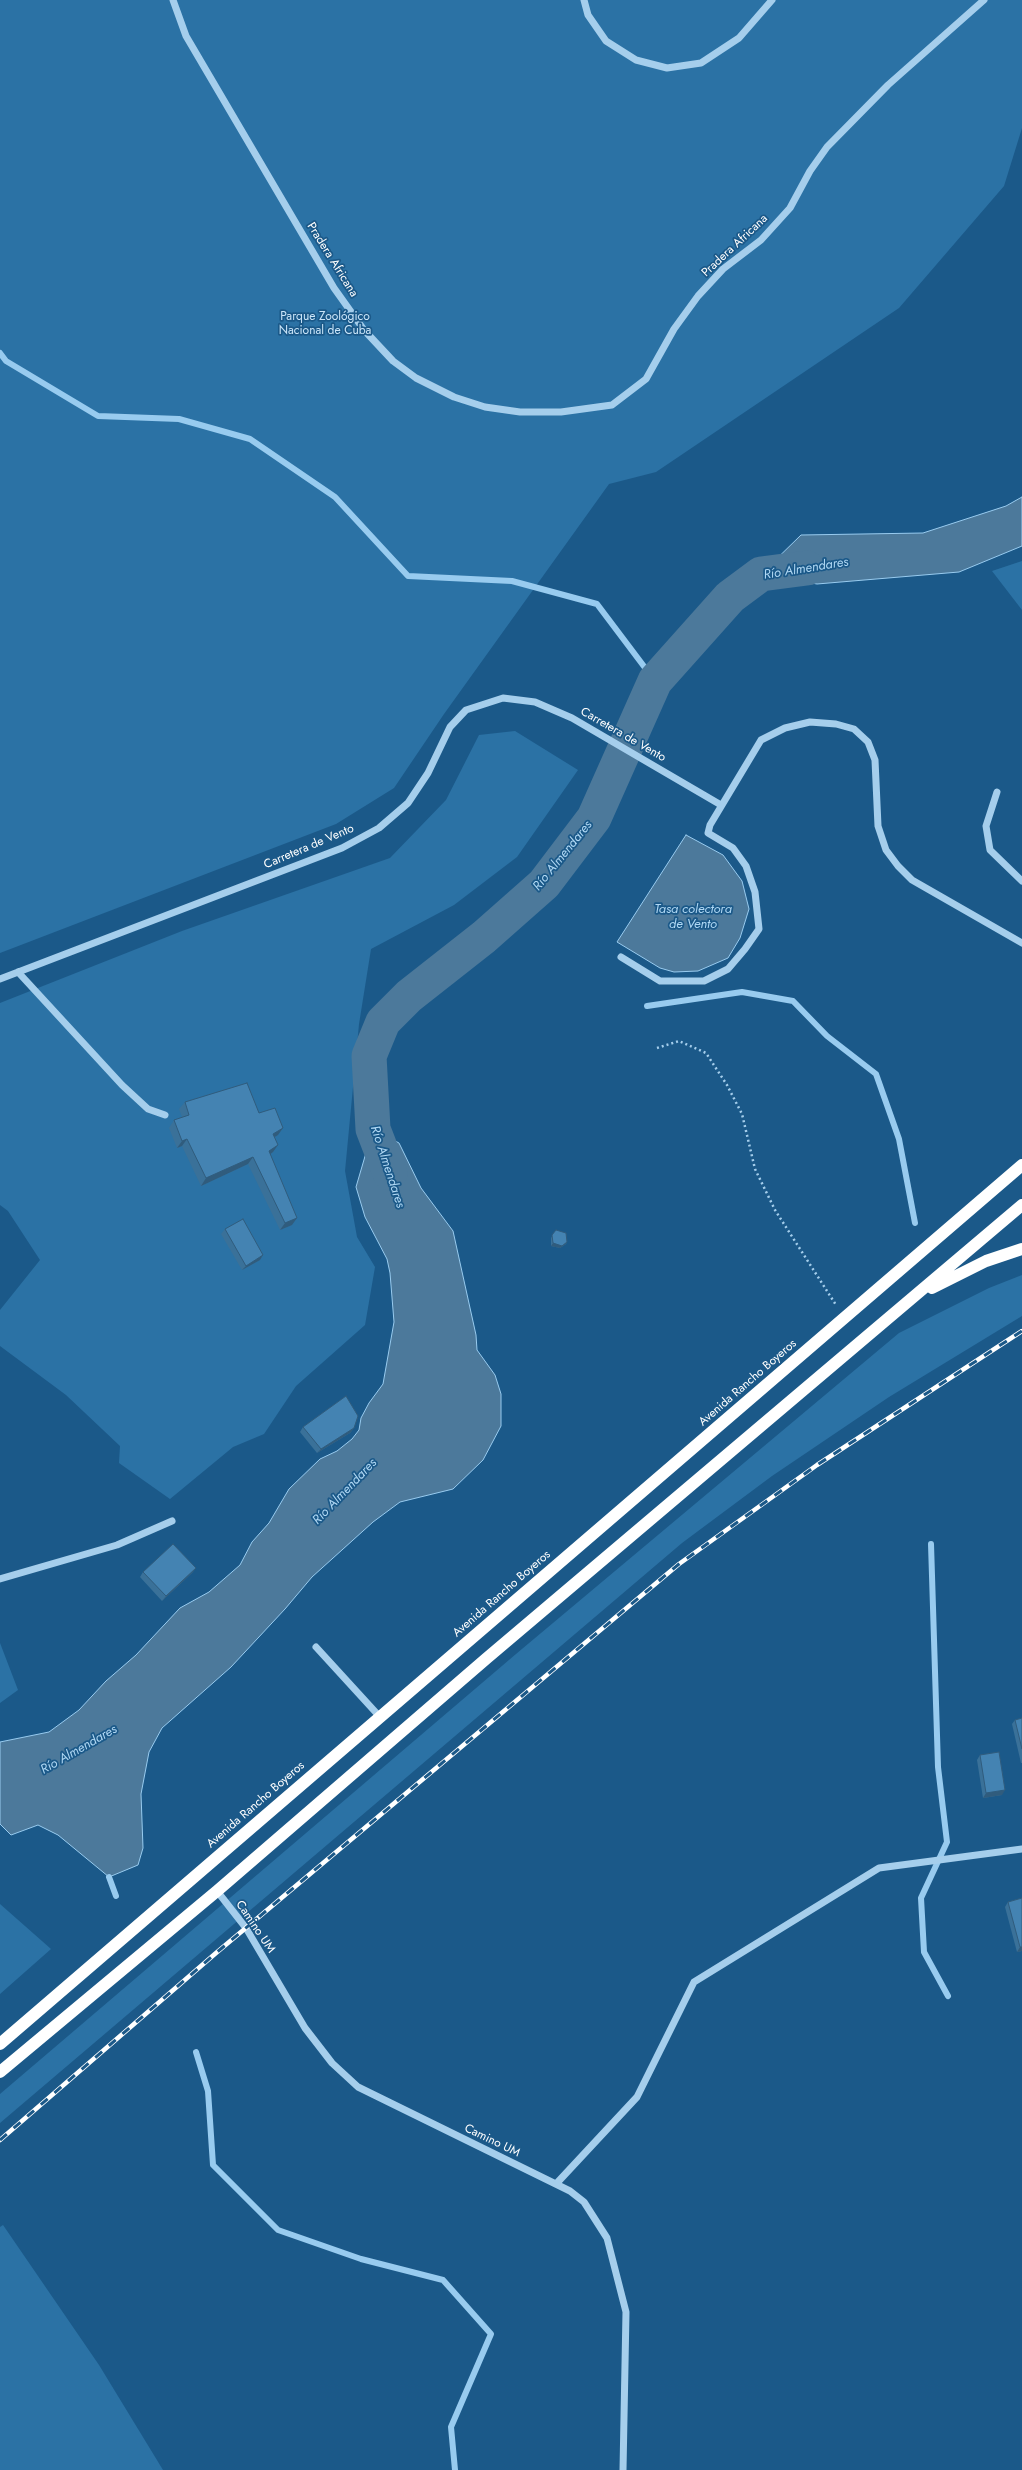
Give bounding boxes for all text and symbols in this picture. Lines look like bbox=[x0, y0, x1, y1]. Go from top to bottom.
street label: Pradera Africana bbox=[699, 212, 771, 280]
street label: Pradera Africana bbox=[303, 220, 361, 300]
park label: Parque Zoológico Nacional de Cuba bbox=[279, 310, 371, 338]
water label: Río Almendares bbox=[763, 555, 849, 583]
street label: Carretera de Vento bbox=[578, 705, 668, 765]
water label: Río Almendares bbox=[530, 818, 596, 894]
street label: Carretera de Vento bbox=[262, 822, 356, 872]
water label: Tasa colectora de Vento bbox=[654, 902, 732, 933]
water label: Río Almendares bbox=[366, 1124, 408, 1210]
street label: Avenida Rancho Boyeros bbox=[696, 1337, 800, 1429]
water label: Río Almendares bbox=[310, 1456, 380, 1528]
street label: Avenida Rancho Boyeros bbox=[450, 1548, 554, 1640]
water label: Río Almendares bbox=[38, 1722, 120, 1778]
street label: Avenida Rancho Boyeros bbox=[204, 1759, 308, 1851]
street label: Camino UM bbox=[232, 1898, 278, 1956]
street label: Camino UM bbox=[462, 2121, 522, 2161]

